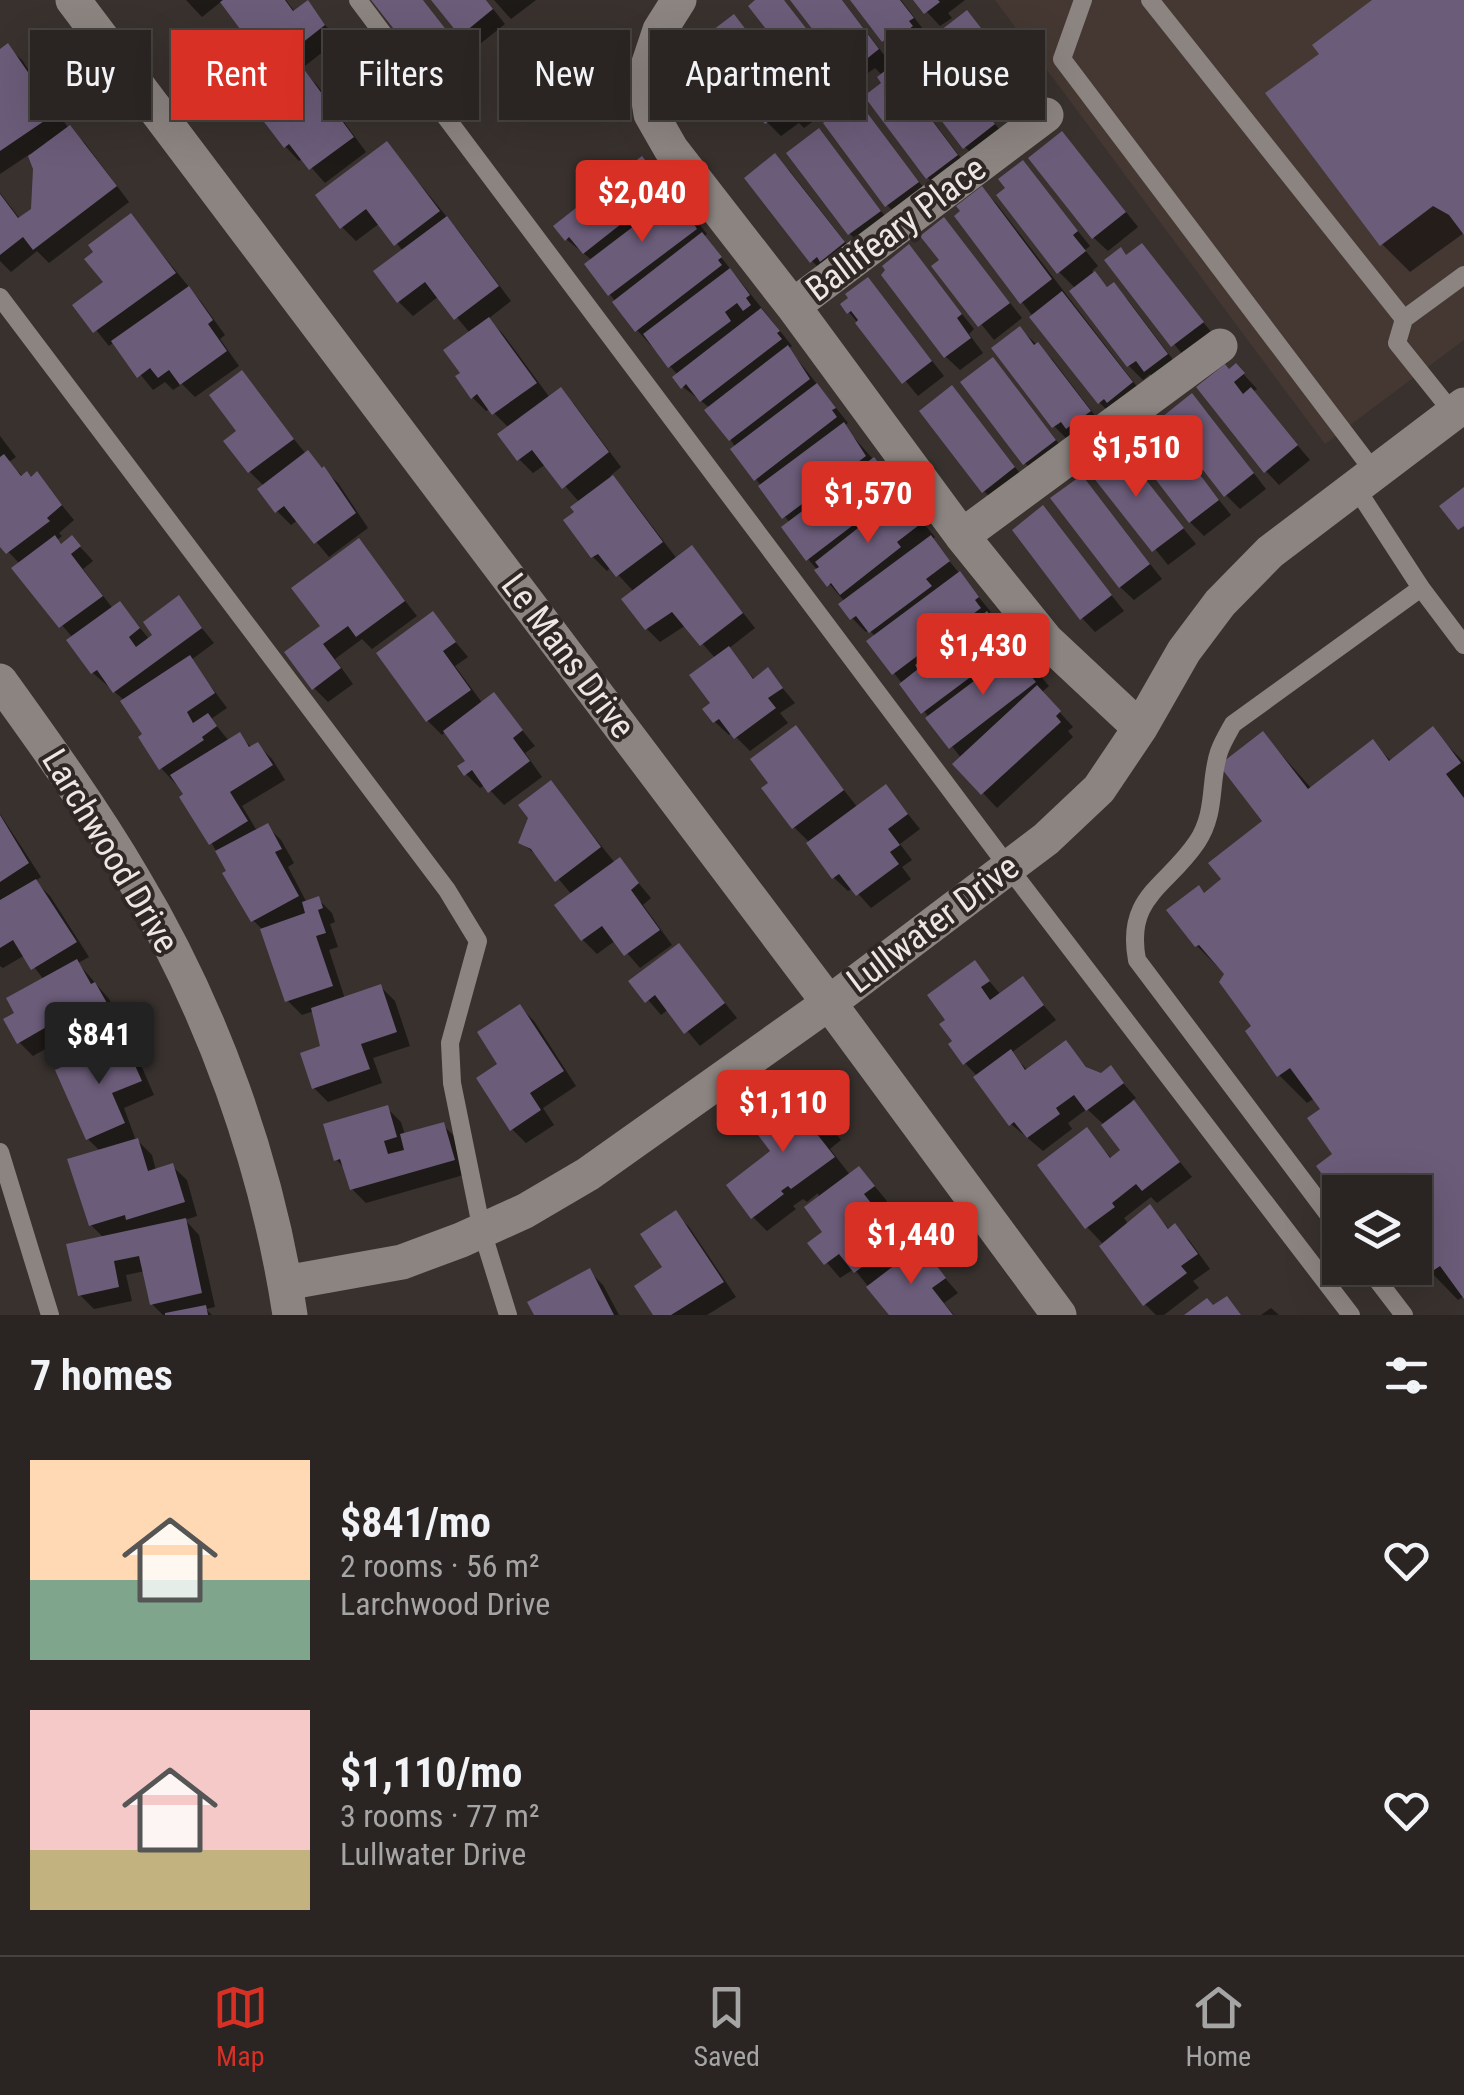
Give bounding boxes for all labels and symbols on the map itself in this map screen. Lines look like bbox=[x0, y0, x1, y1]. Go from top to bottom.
street label: Ballifeary Place bbox=[798, 148, 994, 310]
pin: $2,040 bbox=[561, 160, 723, 245]
pin: $1,510 bbox=[1055, 415, 1217, 500]
pin: $1,570 bbox=[787, 461, 949, 546]
street label: Le Mans Drive bbox=[493, 566, 643, 746]
pin: $1,430 bbox=[902, 613, 1064, 698]
street label: Larchwood Drive bbox=[33, 742, 187, 960]
street label: Lullwater Drive bbox=[839, 846, 1027, 1002]
pin: $841 bbox=[40, 1002, 158, 1087]
pin: $1,110 bbox=[702, 1070, 864, 1155]
pin: $1,440 bbox=[830, 1202, 992, 1287]

